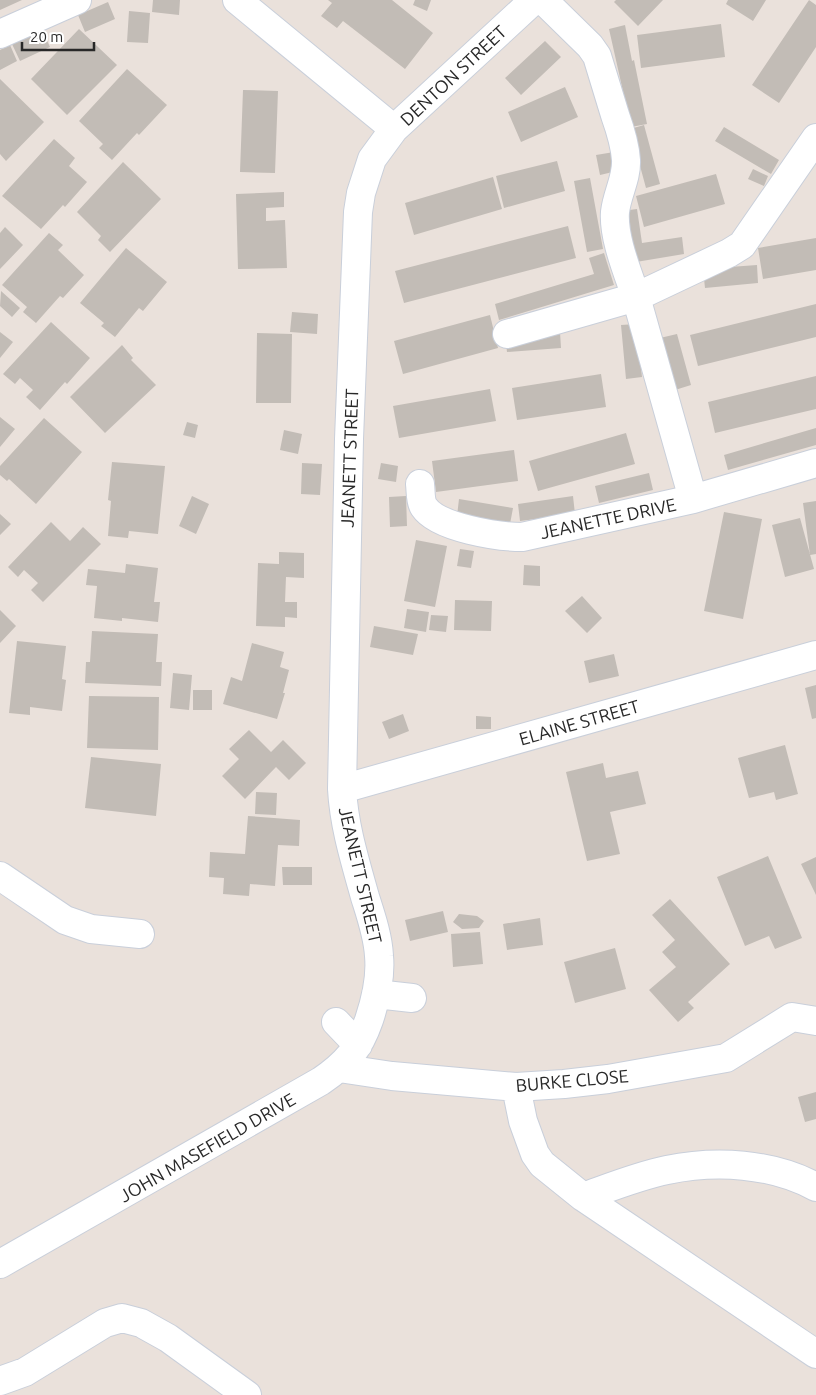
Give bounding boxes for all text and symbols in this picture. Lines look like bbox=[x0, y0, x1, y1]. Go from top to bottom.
scale bar bbox=[22, 20, 95, 52]
street label: DENTON STREET bbox=[396, 21, 510, 129]
text: 20 m bbox=[30, 28, 63, 45]
street label: JEANETT STREET bbox=[337, 388, 361, 528]
street label: JEANETTE DRIVE bbox=[538, 494, 678, 542]
street label: ELAINE STREET bbox=[517, 695, 641, 749]
street label: JEANETT STREET bbox=[336, 805, 386, 945]
street label: BURKE CLOSE bbox=[515, 1065, 629, 1095]
street label: JOHN MASEFIELD DRIVE bbox=[116, 1088, 298, 1206]

